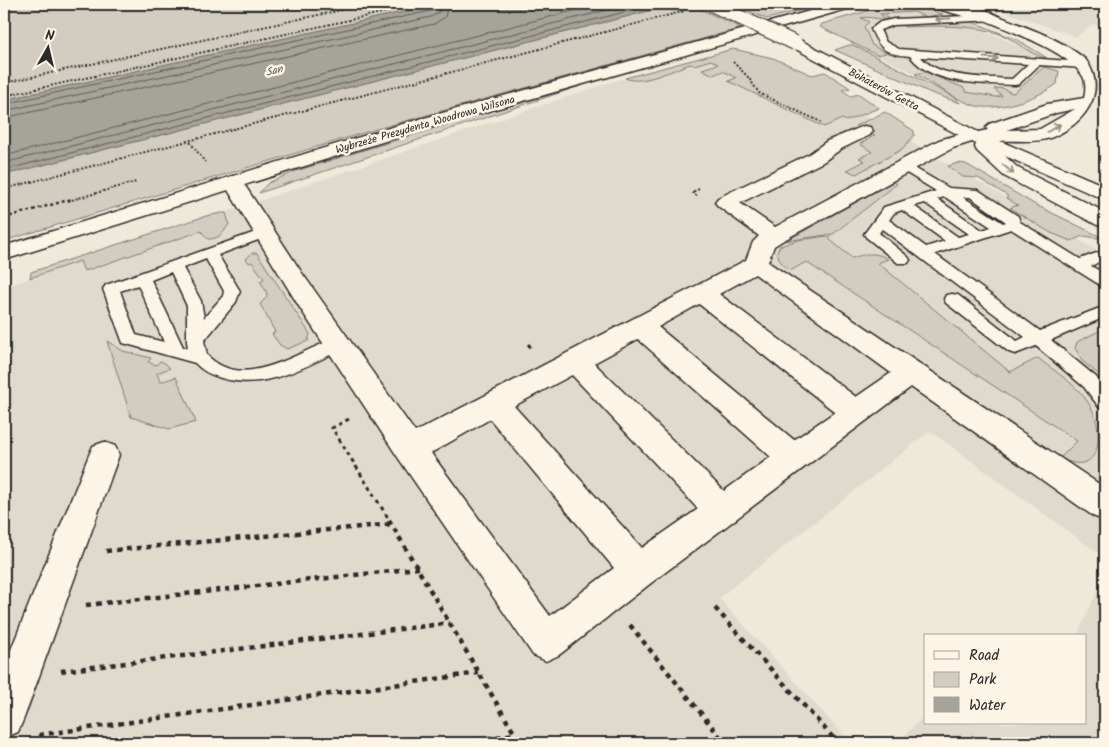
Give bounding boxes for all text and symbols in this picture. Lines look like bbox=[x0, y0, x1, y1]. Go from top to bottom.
one-way arrow bbox=[935, 15, 951, 24]
north arrow bbox=[22, 22, 72, 72]
text: N bbox=[44, 25, 56, 48]
one-way arrow bbox=[982, 54, 998, 63]
water label: San bbox=[264, 60, 286, 82]
street label: Bohaterów Getta bbox=[845, 64, 922, 116]
street label: Wybrzeże Prezydenta Woodrowa Wilsona bbox=[333, 91, 517, 159]
one-way arrow bbox=[1047, 123, 1061, 133]
one-way arrow bbox=[1002, 163, 1015, 174]
legend bbox=[924, 634, 1086, 724]
text: Road bbox=[969, 644, 1000, 668]
text: Park bbox=[969, 668, 997, 692]
text: Water bbox=[969, 694, 1006, 718]

